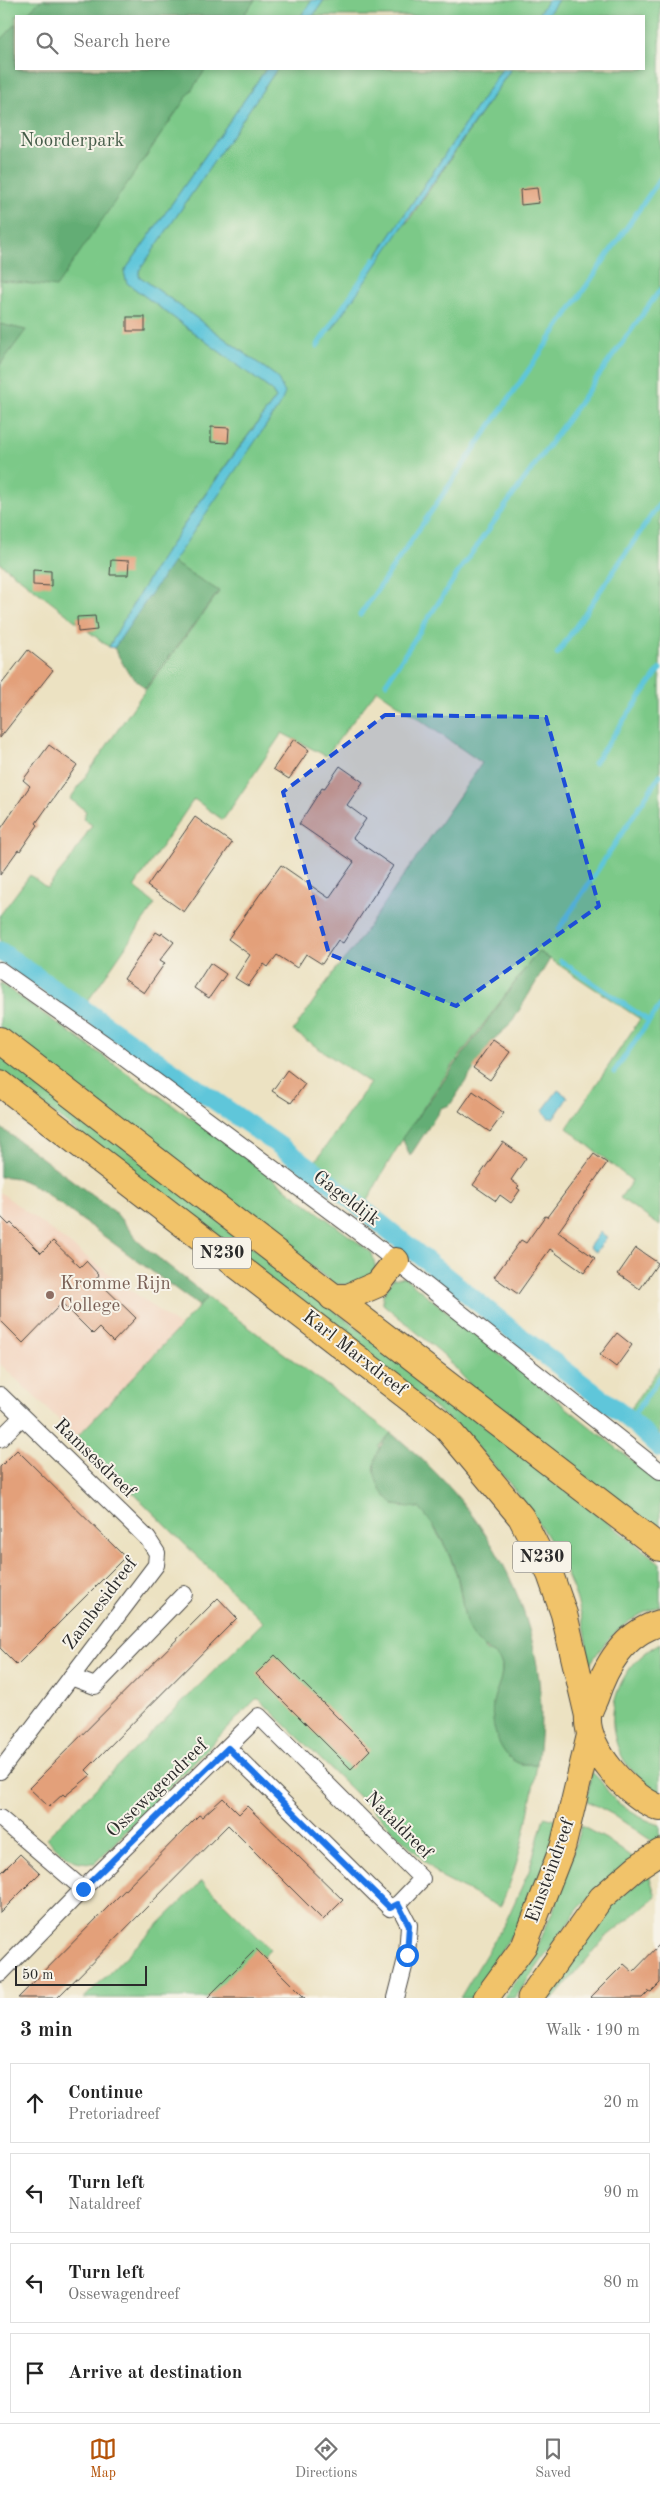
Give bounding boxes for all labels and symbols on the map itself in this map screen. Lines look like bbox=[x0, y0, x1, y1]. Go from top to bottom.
park label: Noorderpark bbox=[20, 132, 124, 151]
street label: Gageldijk bbox=[309, 1168, 383, 1230]
road number: N230 bbox=[193, 1238, 251, 1268]
place label: Kromme Rijn College bbox=[60, 1275, 171, 1316]
marker: Kromme Rijn College bbox=[44, 1289, 56, 1301]
street label: Karl Marxdreef bbox=[299, 1308, 410, 1401]
street label: Ramsesdreef bbox=[50, 1416, 139, 1503]
road number: N230 bbox=[513, 1541, 571, 1572]
street label: Zambesidreef bbox=[60, 1554, 142, 1654]
street label: Ossewagendreef bbox=[104, 1736, 213, 1842]
street label: Nataldreef bbox=[361, 1789, 436, 1864]
street label: Einsteindreef bbox=[523, 1816, 579, 1925]
route end bbox=[72, 1878, 95, 1901]
route start bbox=[396, 1944, 419, 1967]
scale bar bbox=[15, 1963, 148, 1986]

